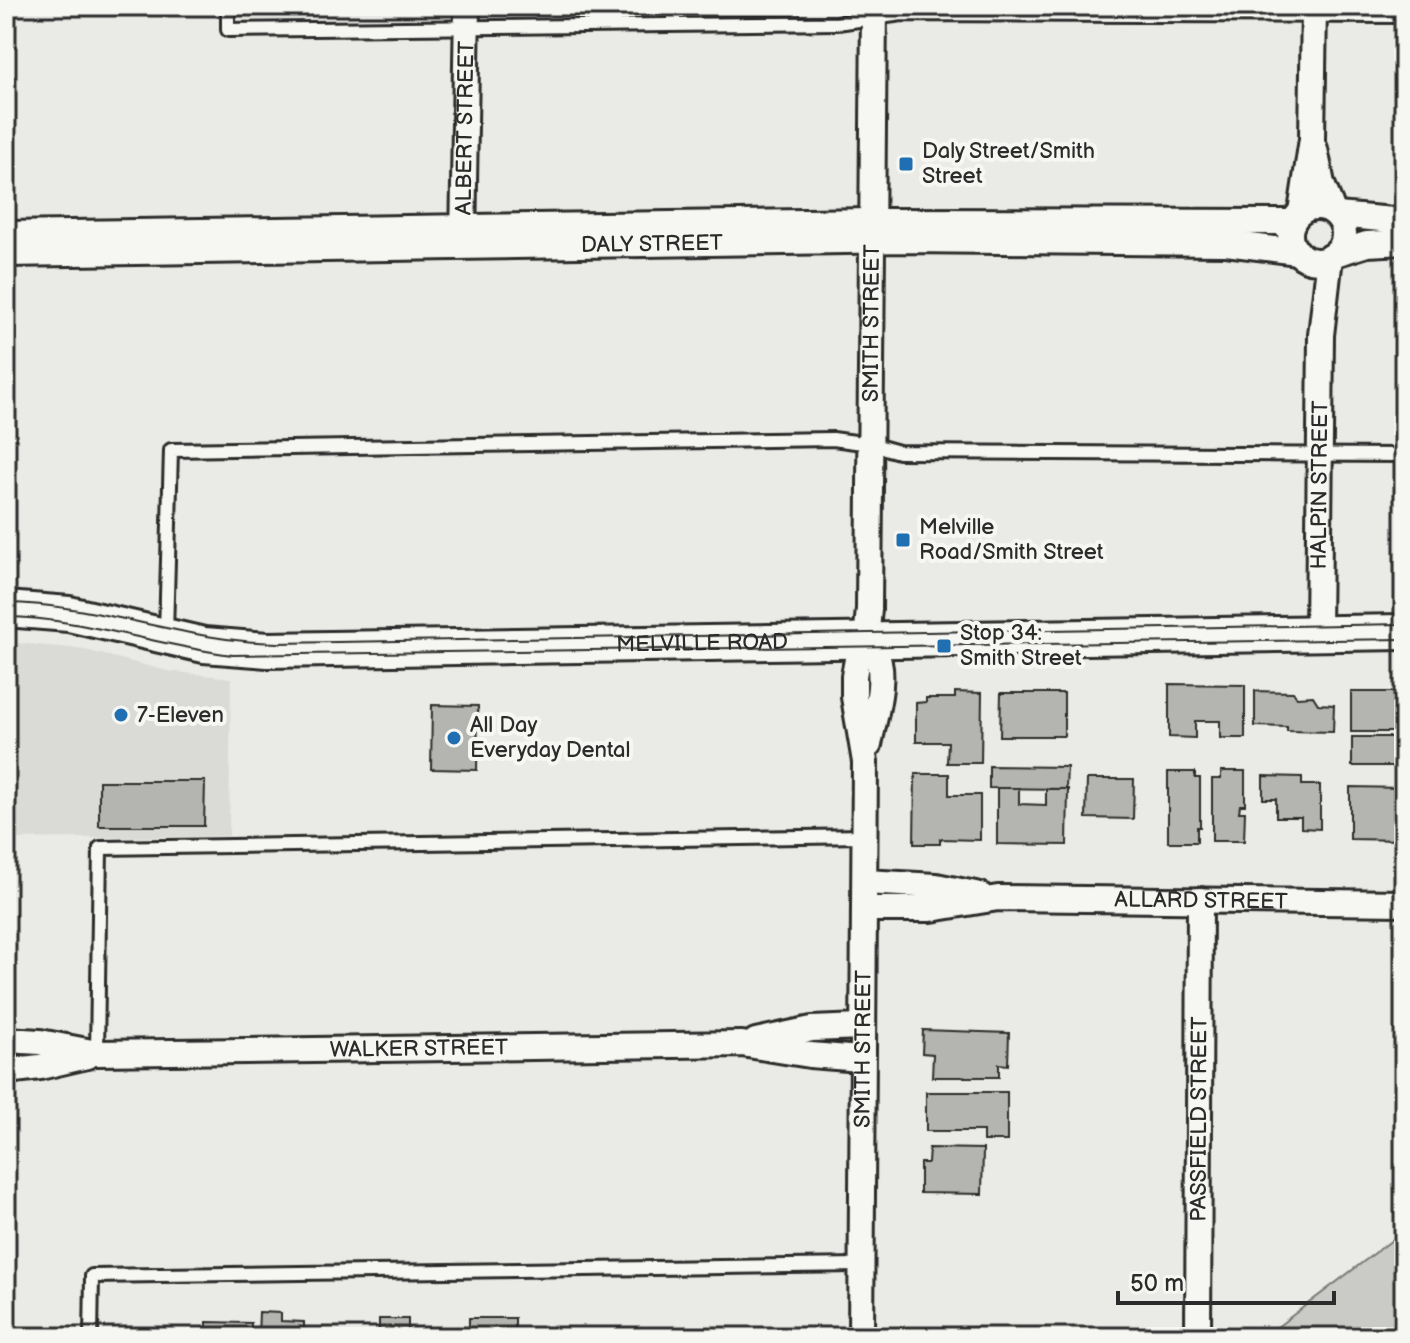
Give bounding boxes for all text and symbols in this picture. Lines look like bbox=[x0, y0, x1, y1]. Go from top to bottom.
street label: ALBERT STREET bbox=[450, 41, 480, 215]
place label: Daly Street/Smith Street bbox=[922, 138, 1095, 190]
marker: Daly Street/Smith Street bbox=[897, 155, 915, 173]
street label: DALY STREET bbox=[581, 229, 723, 259]
street label: SMITH STREET bbox=[857, 244, 886, 402]
street label: HALPIN STREET bbox=[1305, 400, 1334, 570]
place label: Melville Road/Smith Street bbox=[919, 514, 1104, 566]
marker: Melville Road/Smith Street bbox=[894, 531, 912, 549]
place label: Stop 34: Smith Street bbox=[960, 620, 1082, 672]
street label: MELVILLE ROAD bbox=[616, 628, 788, 658]
marker: Stop 34: Smith Street bbox=[935, 637, 953, 655]
place label: 7-Eleven bbox=[137, 702, 224, 729]
marker: 7-Eleven bbox=[112, 706, 130, 724]
place label: All Day Everyday Dental bbox=[470, 712, 630, 764]
marker: All Day Everyday Dental bbox=[445, 729, 463, 747]
street label: ALLARD STREET bbox=[1114, 886, 1288, 915]
street label: SMITH STREET bbox=[849, 970, 877, 1128]
street label: PASSFIELD STREET bbox=[1185, 1016, 1213, 1222]
street label: WALKER STREET bbox=[329, 1034, 508, 1063]
scale bar bbox=[1118, 1255, 1334, 1305]
text: 50 m bbox=[1130, 1269, 1184, 1298]

